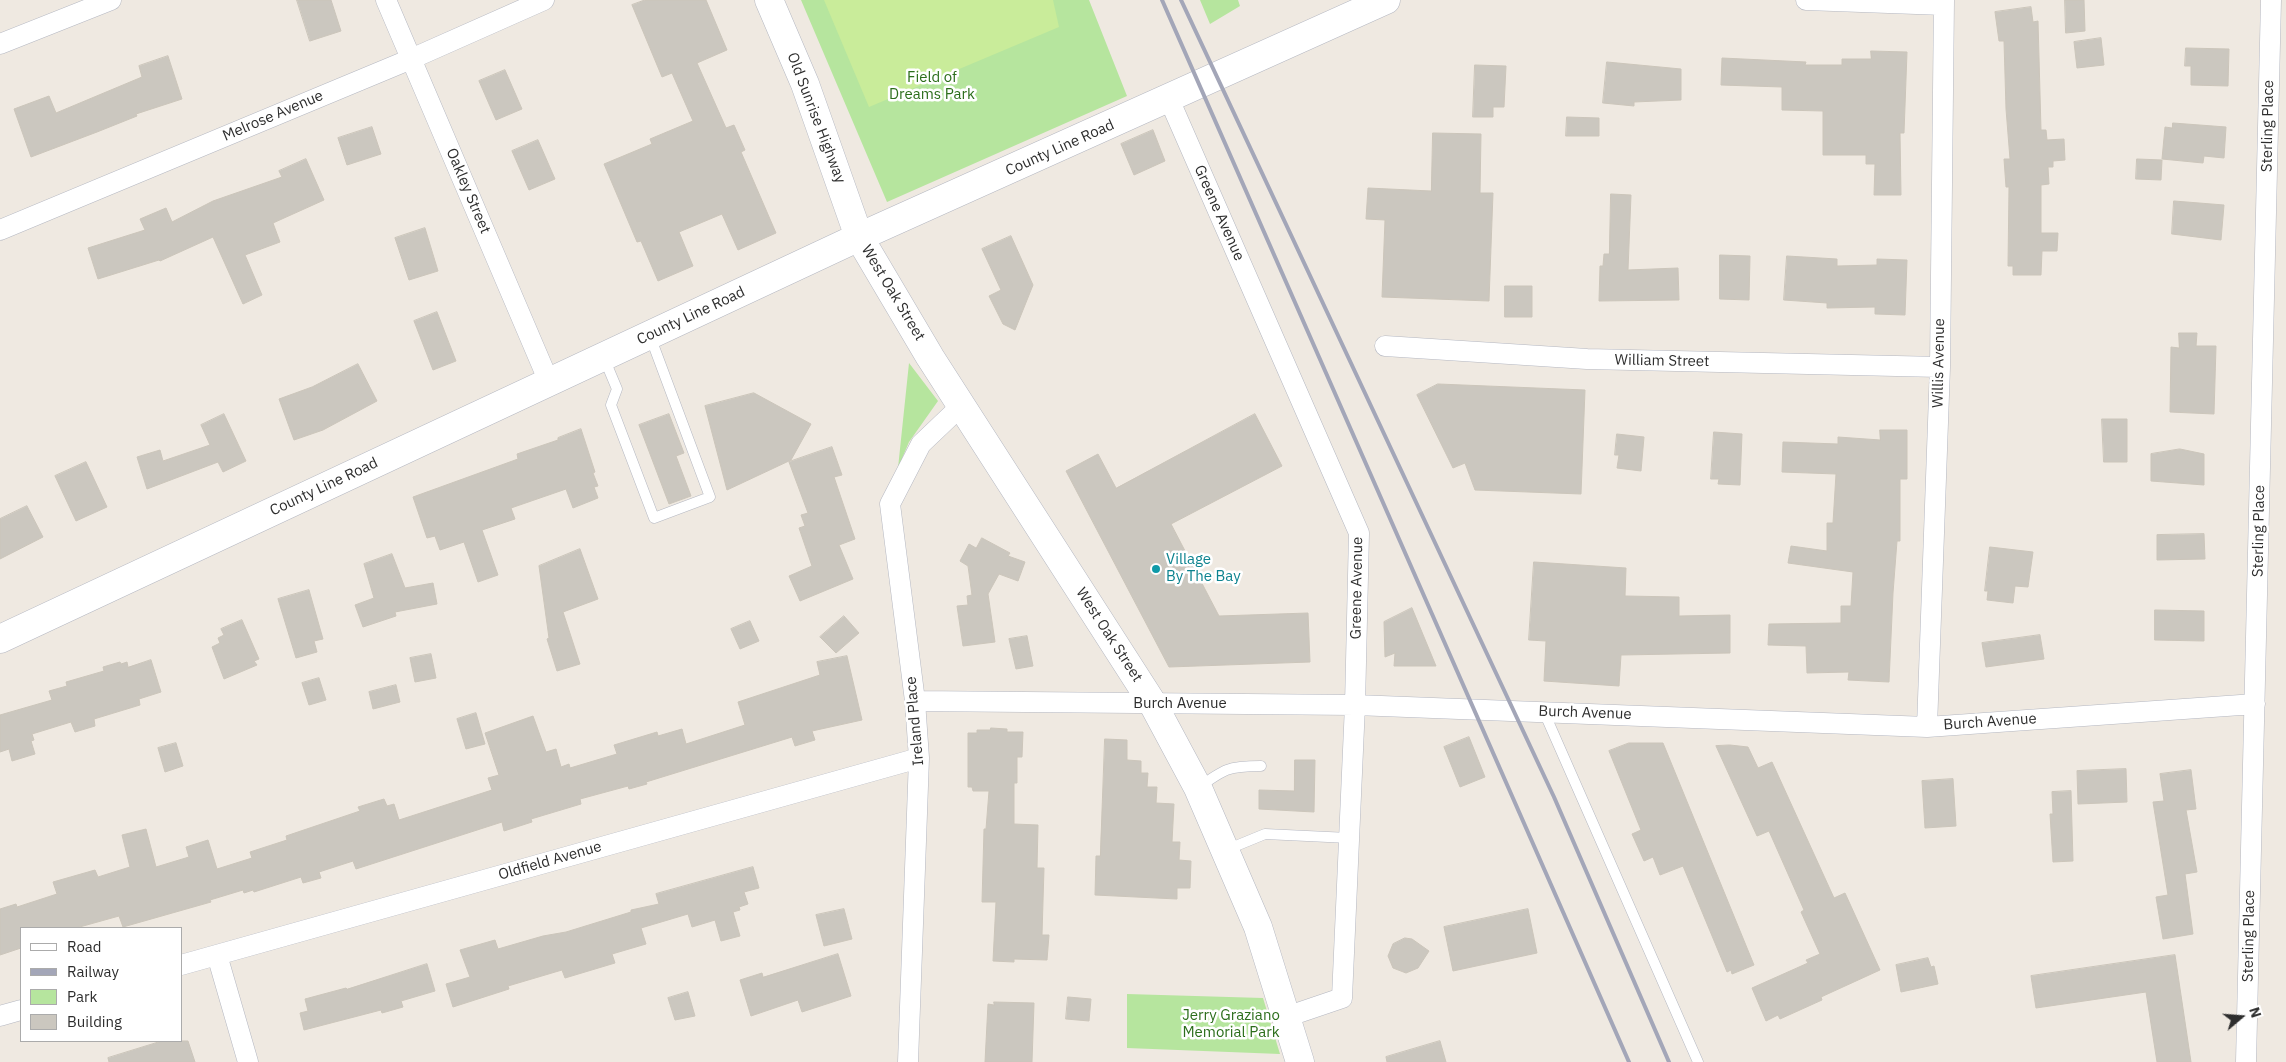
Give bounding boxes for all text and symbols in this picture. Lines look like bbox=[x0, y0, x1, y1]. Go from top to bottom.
street label: Old Sunrise Highway bbox=[783, 50, 849, 186]
park label: Field of Dreams Park bbox=[889, 69, 975, 104]
street label: Sterling Place bbox=[2258, 80, 2278, 172]
street label: Melrose Avenue bbox=[220, 87, 326, 145]
street label: County Line Road bbox=[1003, 116, 1117, 180]
street label: Oakley Street bbox=[442, 146, 494, 236]
street label: Greene Avenue bbox=[1190, 162, 1248, 264]
street label: West Oak Street bbox=[857, 242, 929, 344]
street label: County Line Road bbox=[634, 283, 748, 349]
street label: Willis Avenue bbox=[1929, 318, 1949, 408]
street label: William Street bbox=[1614, 351, 1710, 371]
street label: County Line Road bbox=[267, 454, 381, 520]
street label: Sterling Place bbox=[2249, 485, 2269, 577]
street label: Greene Avenue bbox=[1347, 536, 1367, 640]
place label: Village By The Bay bbox=[1166, 551, 1241, 586]
marker: Village By The Bay bbox=[1150, 563, 1162, 575]
street label: West Oak Street bbox=[1072, 585, 1146, 685]
street label: Ireland Place bbox=[902, 676, 928, 766]
street label: Burch Avenue bbox=[1133, 695, 1227, 713]
street label: Burch Avenue bbox=[1538, 702, 1632, 724]
street label: Burch Avenue bbox=[1943, 710, 2037, 734]
street label: Oldfield Avenue bbox=[496, 838, 604, 884]
street label: Sterling Place bbox=[2239, 890, 2259, 982]
legend bbox=[20, 927, 182, 1042]
text: Road bbox=[67, 937, 102, 956]
text: Railway bbox=[67, 962, 119, 981]
text: Park bbox=[67, 987, 97, 1006]
north arrow bbox=[2216, 992, 2266, 1042]
text: N bbox=[2245, 1005, 2265, 1020]
park label: Jerry Graziano Memorial Park bbox=[1182, 1007, 1280, 1042]
text: Building bbox=[67, 1012, 122, 1031]

